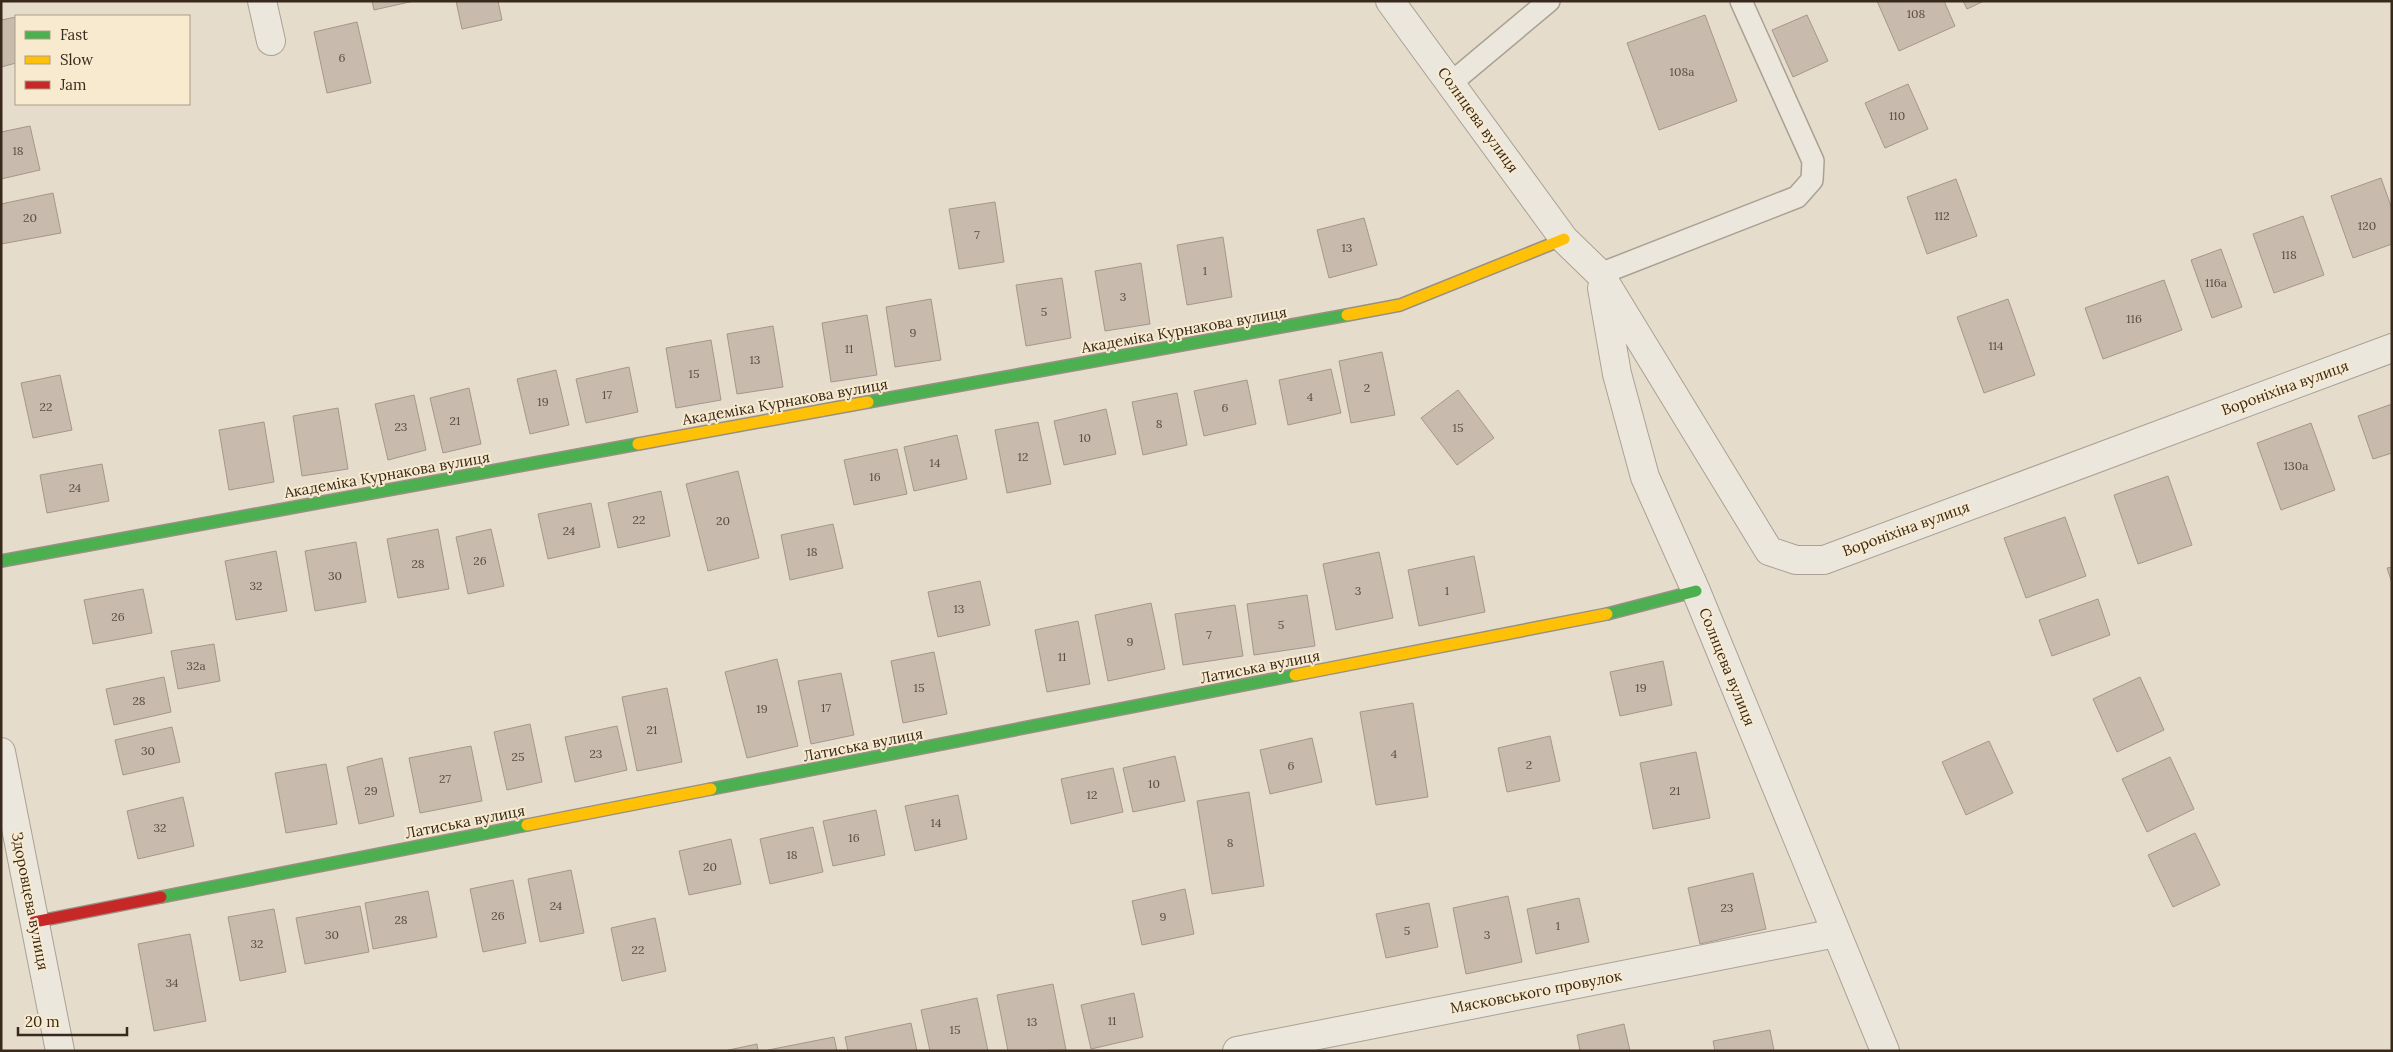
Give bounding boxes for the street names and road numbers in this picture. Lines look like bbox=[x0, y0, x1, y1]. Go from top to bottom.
street label: Солнцева вулиця bbox=[1434, 63, 1523, 176]
street label: Академіка Курнакова вулиця bbox=[1079, 302, 1288, 357]
street label: Вороніхіна вулиця bbox=[2219, 356, 2351, 419]
street label: Академіка Курнакова вулиця bbox=[680, 374, 889, 429]
street label: Академіка Курнакова вулиця bbox=[282, 447, 491, 502]
street label: Вороніхіна вулиця bbox=[1840, 497, 1972, 560]
street label: Солнцева вулиця bbox=[1695, 605, 1760, 729]
street label: Латиська вулиця bbox=[1198, 646, 1321, 687]
street label: Латиська вулиця bbox=[801, 724, 924, 765]
street label: Латиська вулиця bbox=[403, 801, 526, 842]
street label: Здоровцева вулиця bbox=[8, 830, 53, 972]
street label: Мясковського провулок bbox=[1448, 966, 1623, 1017]

